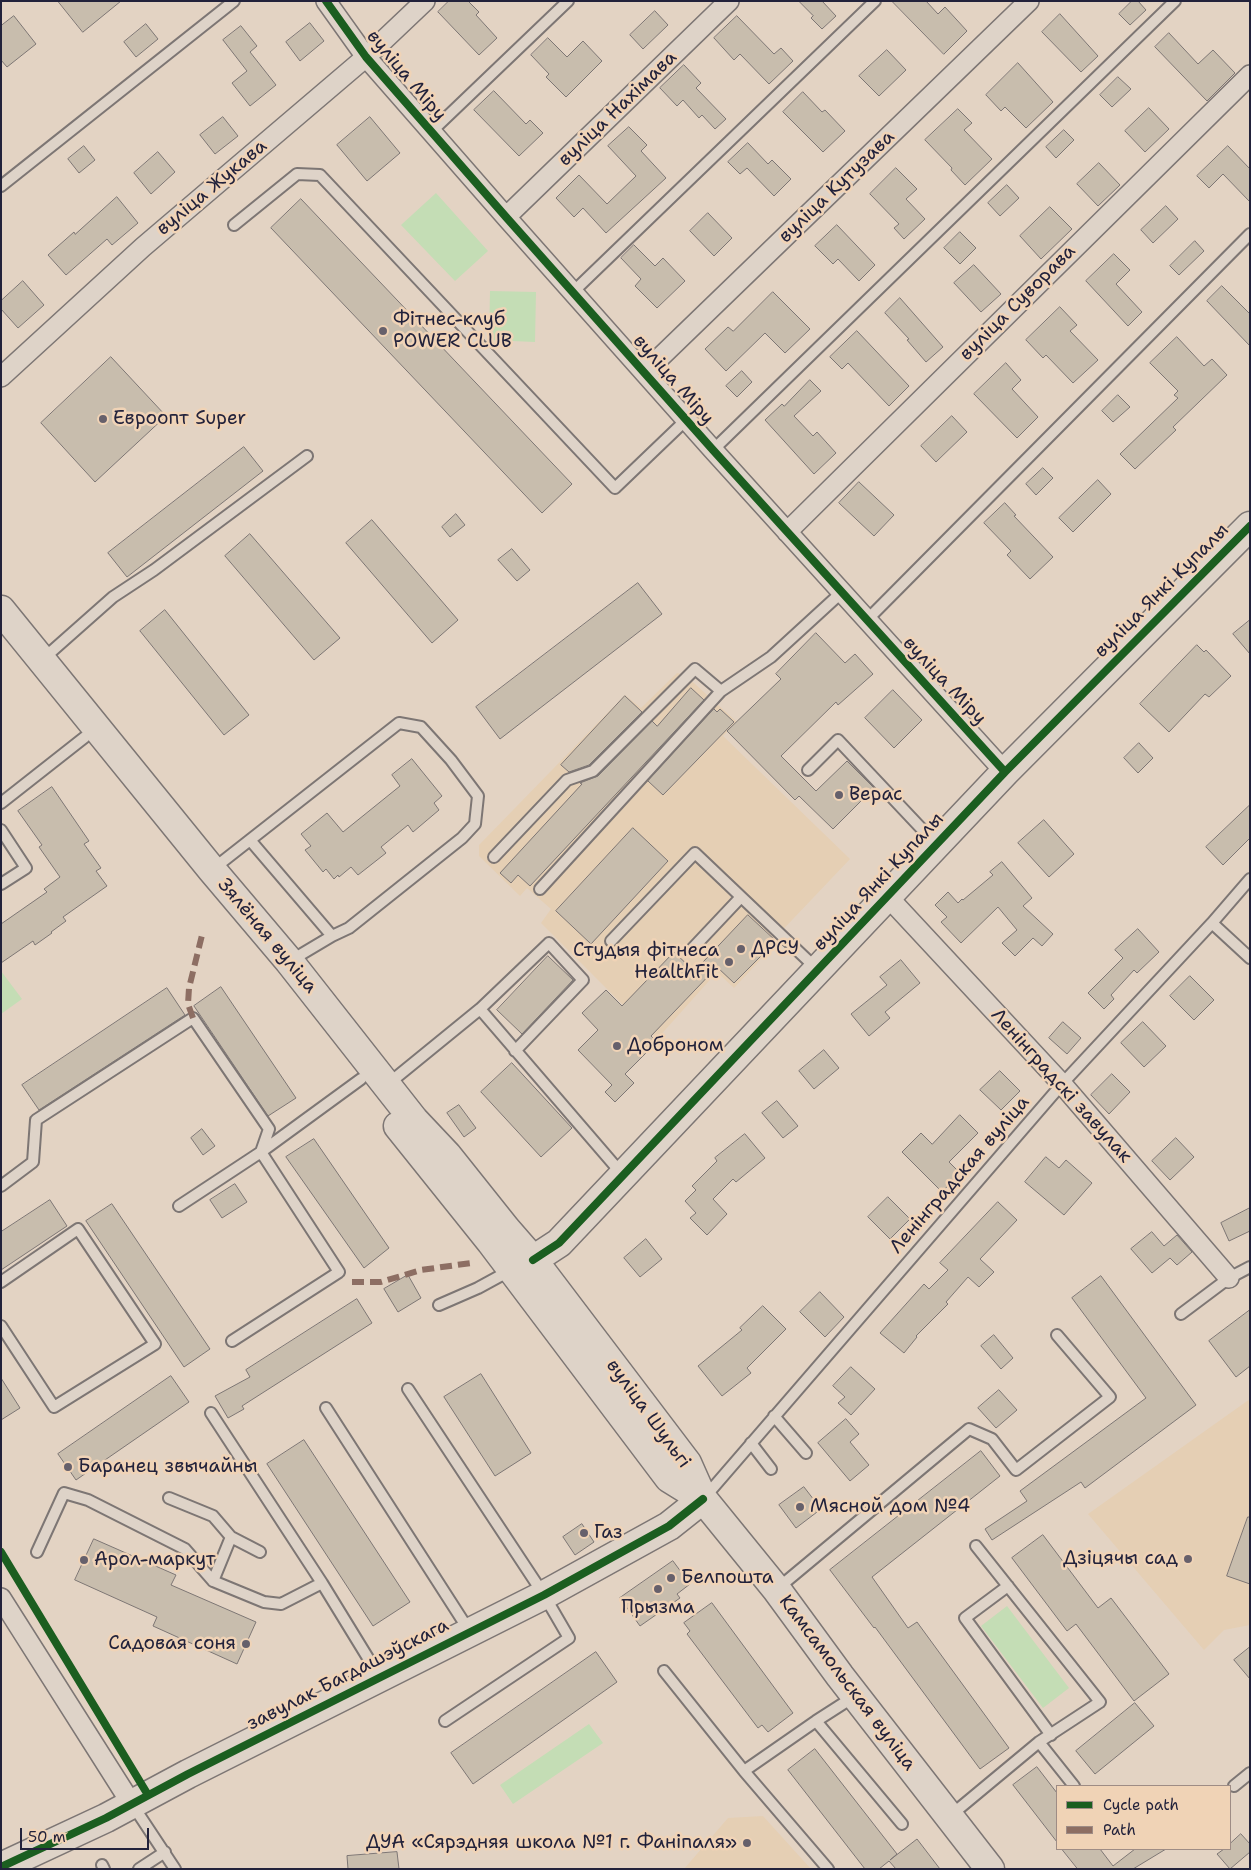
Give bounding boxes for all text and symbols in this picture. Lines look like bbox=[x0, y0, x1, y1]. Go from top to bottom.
street label: вуліца Міру bbox=[361, 26, 451, 126]
street label: вуліца Нахімава bbox=[554, 47, 682, 171]
street label: вуліца Кутузава bbox=[774, 126, 900, 248]
street label: вуліца Жукава bbox=[152, 135, 272, 241]
street label: вуліца Суворава bbox=[955, 240, 1081, 366]
place label: Фітнес-клуб POWER CLUB bbox=[393, 309, 512, 353]
marker: Фітнес-клуб POWER CLUB bbox=[377, 325, 389, 337]
street label: вуліца Міру bbox=[628, 330, 718, 430]
place label: Евроопт Super bbox=[113, 408, 246, 430]
marker: Евроопт Super bbox=[97, 413, 109, 425]
street label: вуліца Янкі Купалы bbox=[1090, 519, 1234, 663]
street label: вуліца Міру bbox=[897, 632, 991, 730]
place label: Верас bbox=[849, 784, 903, 806]
marker: Верас bbox=[833, 789, 845, 801]
street label: вуліца Янкі Купалы bbox=[809, 808, 949, 956]
street label: Зялёная вуліца bbox=[212, 874, 322, 998]
place label: ДРСУ bbox=[751, 938, 799, 960]
place label: Студыя фітнеса HealthFit bbox=[573, 940, 719, 984]
marker: ДРСУ bbox=[735, 943, 747, 955]
marker: Студыя фітнеса HealthFit bbox=[723, 956, 735, 968]
street label: Ленінградскі завулак bbox=[986, 1004, 1136, 1168]
place label: Доброном bbox=[627, 1035, 724, 1057]
marker: Доброном bbox=[611, 1040, 623, 1052]
street label: Ленінградская вуліца bbox=[885, 1092, 1035, 1258]
street label: вуліца Шульгі bbox=[601, 1355, 695, 1473]
place label: Баранец звычайны bbox=[78, 1456, 258, 1478]
marker: Баранец звычайны bbox=[62, 1461, 74, 1473]
place label: Мясной дом №4 bbox=[810, 1496, 970, 1518]
marker: Мясной дом №4 bbox=[794, 1501, 806, 1513]
place label: Газ bbox=[594, 1522, 623, 1544]
marker: Газ bbox=[578, 1527, 590, 1539]
place label: Дзіцячы сад bbox=[1063, 1548, 1178, 1570]
place label: Арол-маркут bbox=[94, 1549, 215, 1571]
marker: Дзіцячы сад bbox=[1182, 1553, 1194, 1565]
marker: Арол-маркут bbox=[78, 1554, 90, 1566]
place label: Белпошта bbox=[681, 1567, 774, 1589]
marker: Белпошта bbox=[665, 1572, 677, 1584]
marker: Прызма bbox=[652, 1583, 664, 1595]
street label: Камсамольская вуліца bbox=[774, 1591, 920, 1775]
place label: Прызма bbox=[621, 1597, 695, 1619]
street label: завулак Багдашэўскага bbox=[243, 1614, 453, 1736]
place label: Садовая соня bbox=[108, 1633, 236, 1655]
marker: Садовая соня bbox=[240, 1638, 252, 1650]
legend bbox=[1056, 1785, 1231, 1850]
text: Cycle path bbox=[1103, 1795, 1179, 1815]
scale bar bbox=[22, 1818, 151, 1850]
text: Path bbox=[1103, 1820, 1136, 1840]
text: 50 m bbox=[28, 1827, 66, 1847]
place label: ДУА «Сярэдняя школа №1 г. Фаніпаля» bbox=[366, 1832, 737, 1854]
marker: ДУА «Сярэдняя школа №1 г. Фаніпаля» bbox=[741, 1837, 753, 1849]

